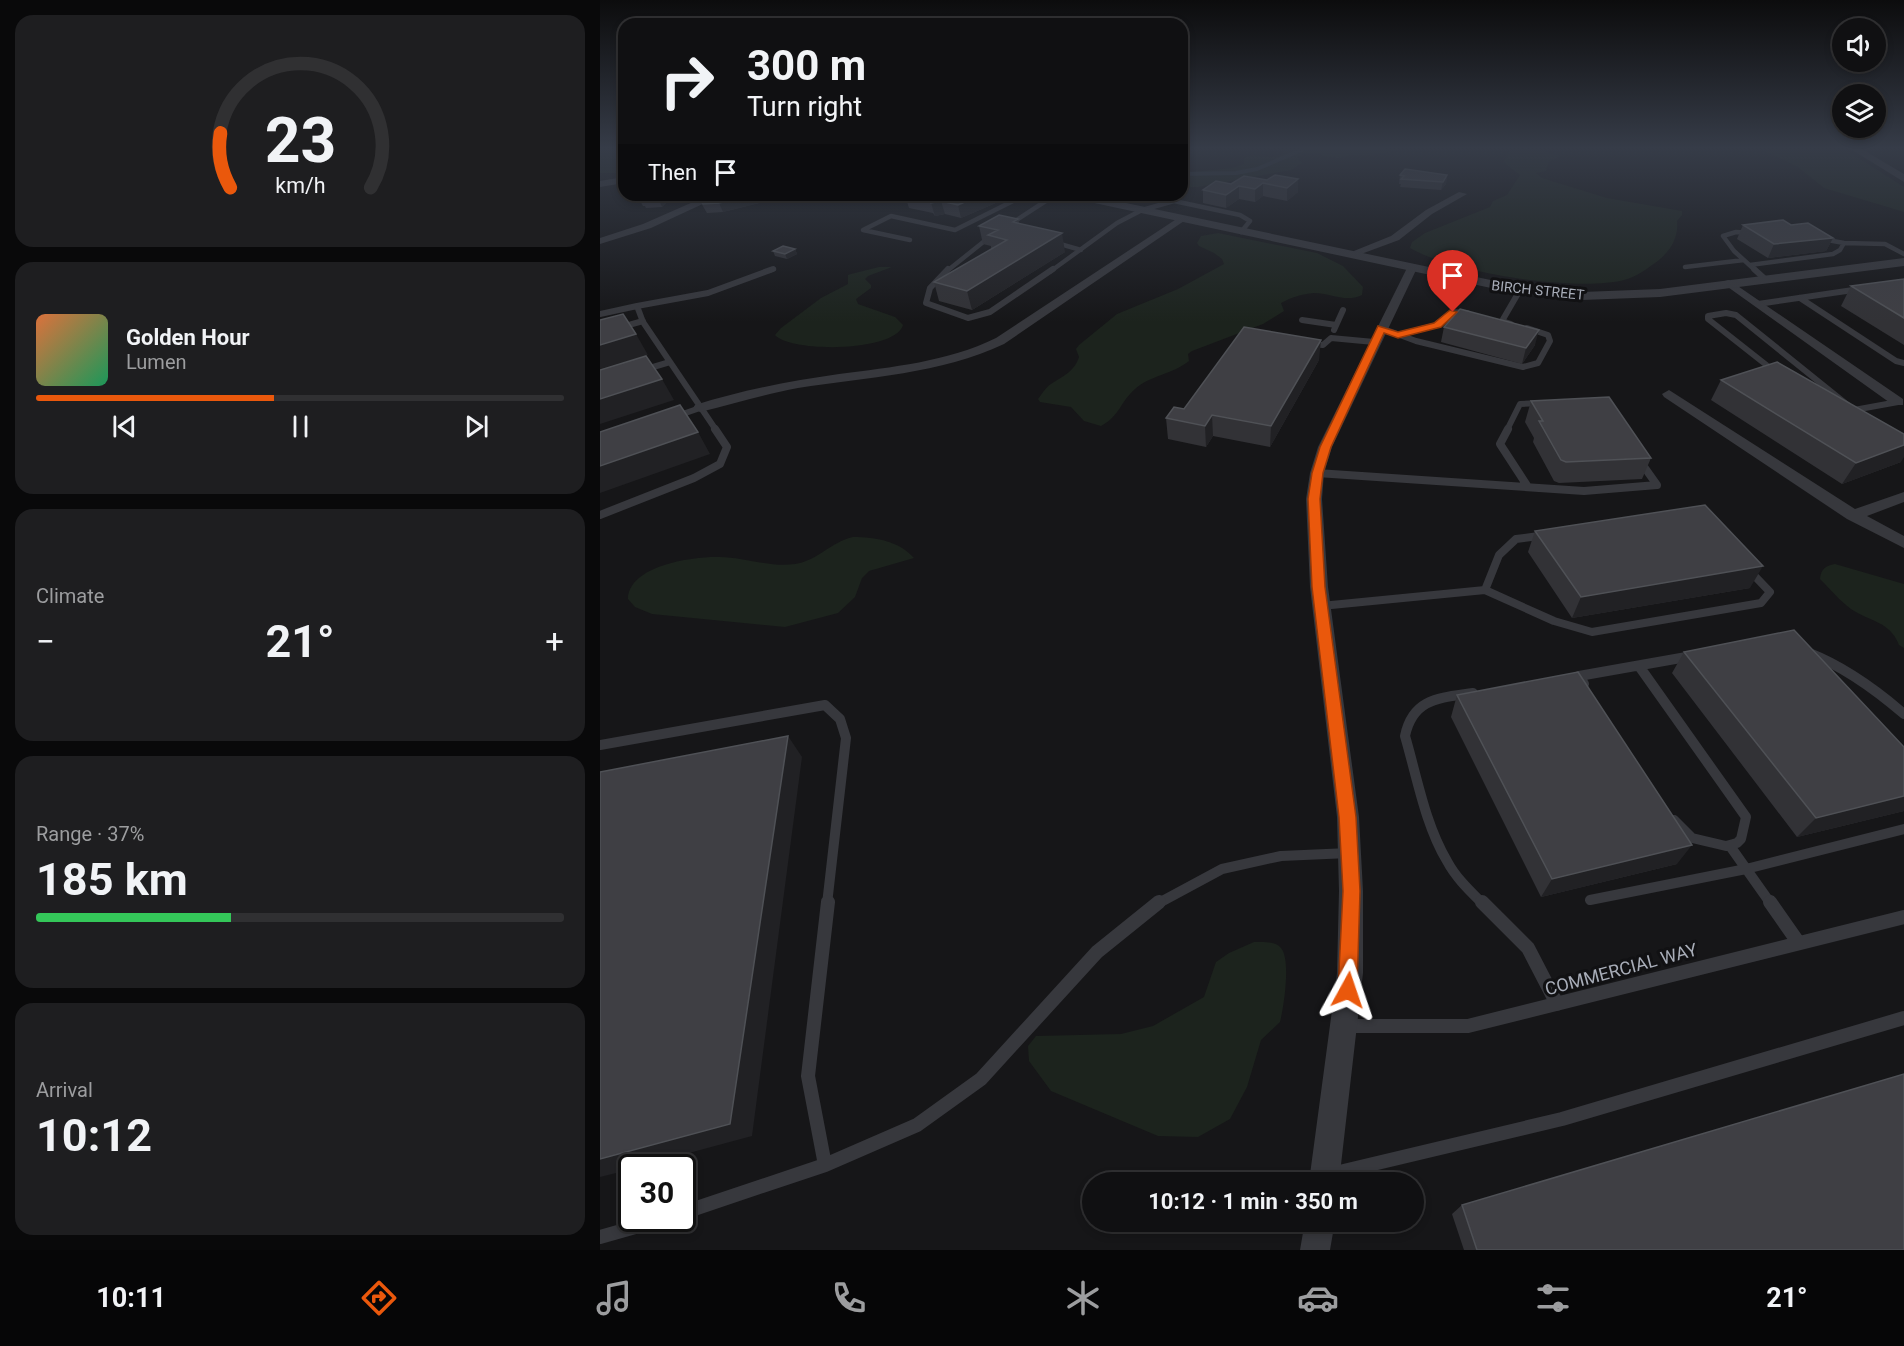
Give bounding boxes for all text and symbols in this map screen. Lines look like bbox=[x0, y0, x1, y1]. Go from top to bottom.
map controls bbox=[1832, 18, 1886, 138]
button: sound bbox=[1832, 18, 1886, 72]
text: 300 m bbox=[747, 41, 866, 90]
icon: right bbox=[648, 42, 726, 120]
button: layers bbox=[1832, 84, 1886, 138]
text: Turn right bbox=[747, 91, 862, 123]
text: 23 bbox=[264, 104, 336, 177]
icon: arrive bbox=[709, 156, 742, 189]
text: Then bbox=[648, 160, 697, 185]
text: km/h bbox=[275, 173, 325, 198]
pin bbox=[1427, 250, 1478, 312]
icon: arrive bbox=[1436, 259, 1469, 292]
street label: BIRCH STREET bbox=[1491, 277, 1586, 303]
text: Golden Hour bbox=[126, 325, 250, 350]
text: Lumen bbox=[126, 350, 187, 374]
icon: previous bbox=[108, 410, 141, 443]
icon: pause bbox=[284, 410, 317, 443]
icon: next bbox=[460, 410, 493, 443]
text: Climate bbox=[36, 584, 104, 608]
text: 21° bbox=[265, 615, 335, 668]
text: − bbox=[36, 622, 55, 661]
text: + bbox=[545, 622, 564, 661]
text: Range · 37% bbox=[36, 822, 144, 846]
text: 185 km bbox=[36, 853, 188, 906]
street label: COMMERCIAL WAY bbox=[1543, 939, 1700, 999]
position arrow bbox=[1316, 958, 1380, 1022]
text: Arrival bbox=[36, 1078, 93, 1102]
text: 10:12 bbox=[36, 1109, 152, 1162]
speed limit sign: 30 bbox=[618, 1154, 696, 1232]
text: 10:12 · 1 min · 350 m bbox=[1148, 1189, 1358, 1214]
icon: directions bbox=[358, 1277, 400, 1319]
icon: music bbox=[593, 1277, 635, 1319]
icon: phone bbox=[828, 1277, 870, 1319]
icon: climate bbox=[1062, 1277, 1104, 1319]
icon: car bbox=[1297, 1277, 1339, 1319]
icon: filters bbox=[1532, 1277, 1574, 1319]
text: 10:11 bbox=[96, 1282, 166, 1314]
text: 21° bbox=[1766, 1282, 1808, 1314]

